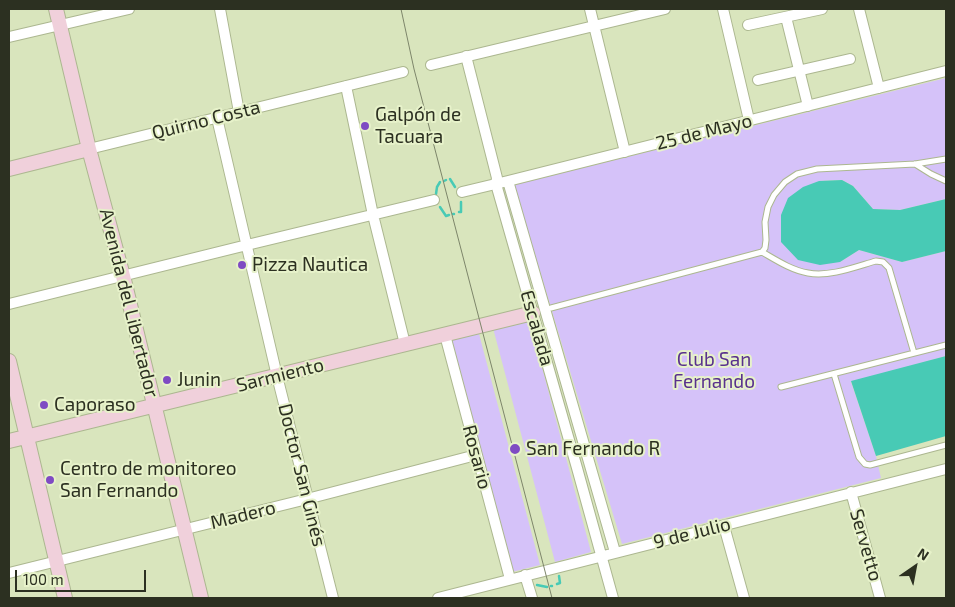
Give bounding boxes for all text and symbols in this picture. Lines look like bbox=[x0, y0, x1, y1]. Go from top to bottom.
street label: Quirno Costa bbox=[149, 96, 263, 144]
place label: Galpón de Tacuara bbox=[375, 104, 461, 148]
street label: 25 de Mayo bbox=[654, 109, 754, 155]
marker: Galpón de Tacuara bbox=[359, 120, 371, 132]
street label: Avenida del Libertador bbox=[94, 206, 164, 400]
place label: Pizza Nautica bbox=[252, 254, 368, 276]
marker: Pizza Nautica bbox=[236, 259, 248, 271]
street label: Escalada bbox=[515, 288, 559, 368]
park label: Club San Fernando bbox=[673, 349, 755, 393]
street label: Sarmiento bbox=[234, 353, 326, 397]
place label: Junin bbox=[177, 369, 221, 391]
marker: Junin bbox=[161, 374, 173, 386]
place label: Caporaso bbox=[54, 394, 136, 416]
marker: Caporaso bbox=[38, 399, 50, 411]
street label: Doctor San Ginés bbox=[273, 401, 331, 549]
street label: Rosario bbox=[457, 422, 497, 492]
place label: San Fernando R bbox=[526, 438, 660, 460]
marker: San Fernando R bbox=[508, 442, 522, 456]
place label: Centro de monitoreo San Fernando bbox=[60, 458, 237, 502]
marker: Centro de monitoreo San Fernando bbox=[44, 474, 56, 486]
street label: Madero bbox=[208, 496, 278, 534]
street label: Servetto bbox=[845, 506, 887, 584]
street label: 9 de Julio bbox=[651, 512, 733, 554]
north arrow bbox=[890, 542, 940, 592]
text: N bbox=[915, 544, 932, 564]
scale bar bbox=[18, 560, 149, 592]
text: 100 m bbox=[23, 570, 64, 588]

